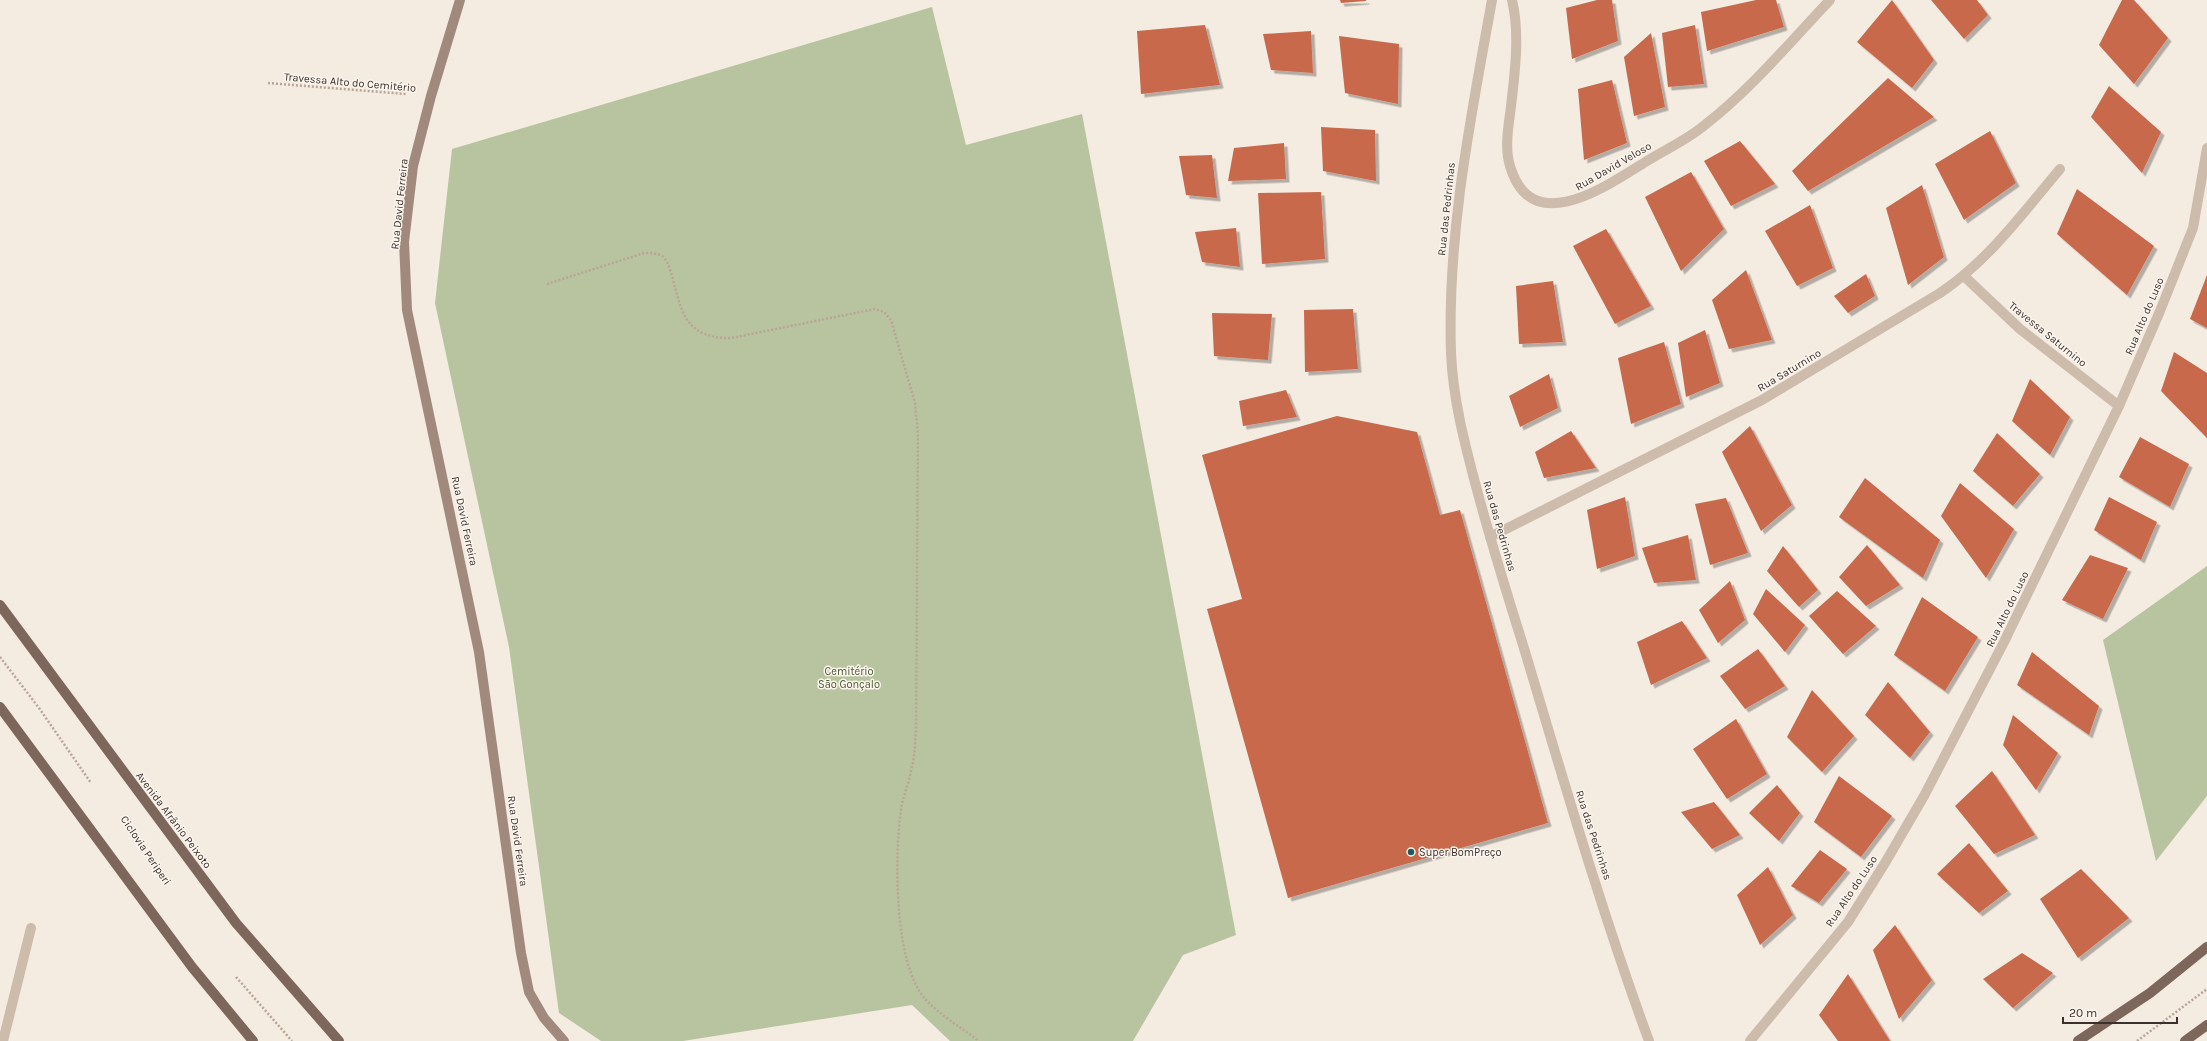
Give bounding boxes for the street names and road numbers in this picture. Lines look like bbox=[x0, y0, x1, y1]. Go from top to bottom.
street label: Travessa Alto do Cemitério bbox=[283, 70, 416, 95]
street label: Rua David Veloso bbox=[1573, 139, 1654, 193]
street label: Rua David Ferreira bbox=[388, 158, 411, 250]
street label: Rua das Pedrinhas bbox=[1435, 162, 1458, 256]
street label: Rua Alto do Luso bbox=[2122, 275, 2167, 357]
street label: Travessa Saturnino bbox=[2006, 299, 2089, 370]
street label: Rua Saturnino bbox=[1755, 346, 1824, 395]
street label: Rua David Ferreira bbox=[449, 475, 480, 567]
street label: Rua das Pedrinhas bbox=[1480, 479, 1519, 573]
street label: Rua Alto do Luso bbox=[1983, 569, 2031, 649]
street label: Avenida Afrânio Peixoto bbox=[133, 769, 214, 871]
street label: Rua das Pedrinhas bbox=[1573, 789, 1614, 882]
street label: Rua David Ferreira bbox=[505, 795, 530, 887]
street label: Ciclovia Periperi bbox=[118, 813, 174, 887]
street label: Rua Alto do Luso bbox=[1823, 853, 1880, 929]

